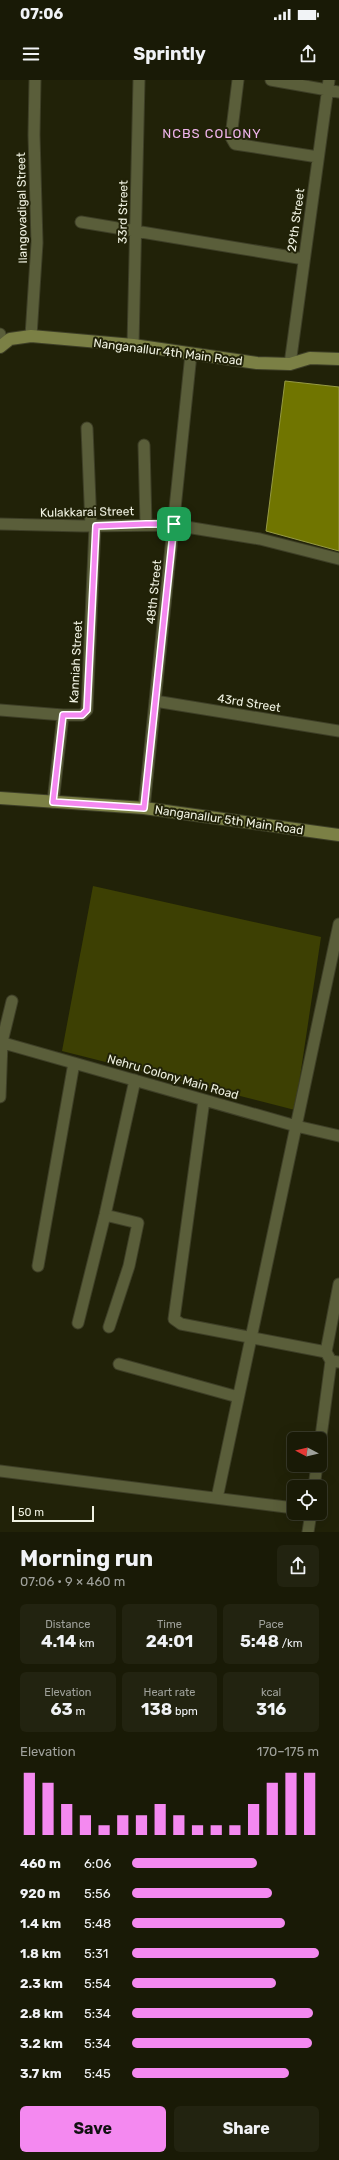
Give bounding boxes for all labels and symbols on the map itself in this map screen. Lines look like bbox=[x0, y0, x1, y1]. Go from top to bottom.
district label: NCBS COLONY bbox=[162, 126, 262, 141]
street label: Ilangovadigal Street bbox=[14, 152, 30, 264]
street label: 33rd Street bbox=[115, 180, 131, 244]
street label: 29th Street bbox=[285, 187, 307, 253]
street label: Nanganallur 4th Main Road bbox=[93, 336, 243, 368]
street label: Kulakkarai Street bbox=[40, 504, 135, 520]
pin bbox=[157, 507, 191, 541]
street label: 48th Street bbox=[144, 559, 164, 625]
street label: Kanniah Street bbox=[67, 620, 85, 704]
street label: 43rd Street bbox=[216, 691, 282, 715]
street label: Nanganallur 5th Main Road bbox=[154, 803, 304, 837]
street label: Nehru Colony Main Road bbox=[106, 1052, 240, 1102]
north arrow bbox=[287, 1432, 327, 1472]
scale bar bbox=[12, 1504, 94, 1523]

